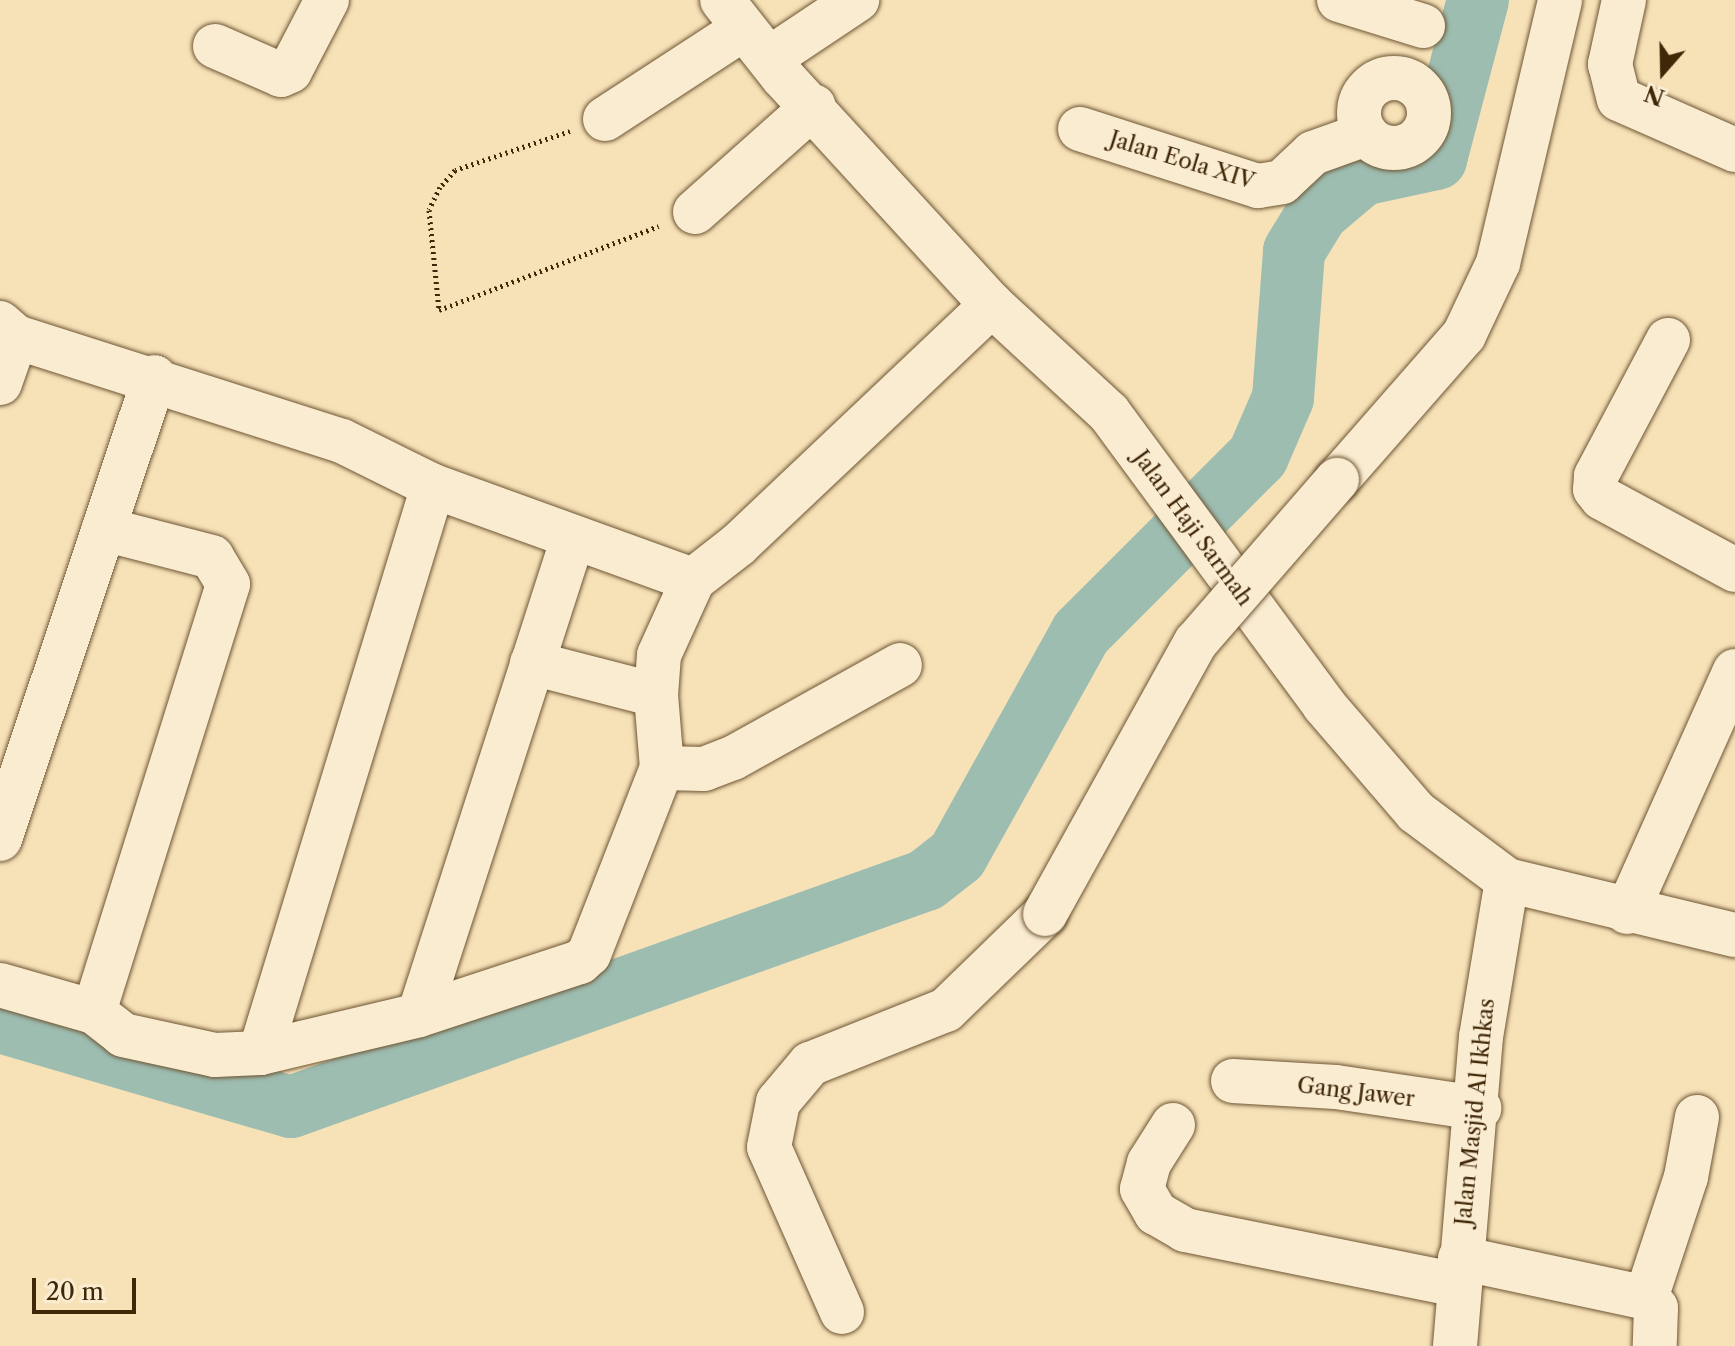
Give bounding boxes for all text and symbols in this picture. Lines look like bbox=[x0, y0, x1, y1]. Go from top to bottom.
north arrow bbox=[1623, 32, 1703, 112]
text: N bbox=[1641, 79, 1668, 111]
street label: Jalan Eola XIV bbox=[1106, 125, 1258, 195]
street label: Jalan Haji Sarmah bbox=[1128, 445, 1258, 611]
street label: Jalan Masjid Al Ikhkas bbox=[1450, 997, 1500, 1227]
street label: Gang Jawer bbox=[1296, 1072, 1416, 1112]
scale bar bbox=[36, 1262, 140, 1312]
text: 20 m bbox=[46, 1277, 104, 1306]

